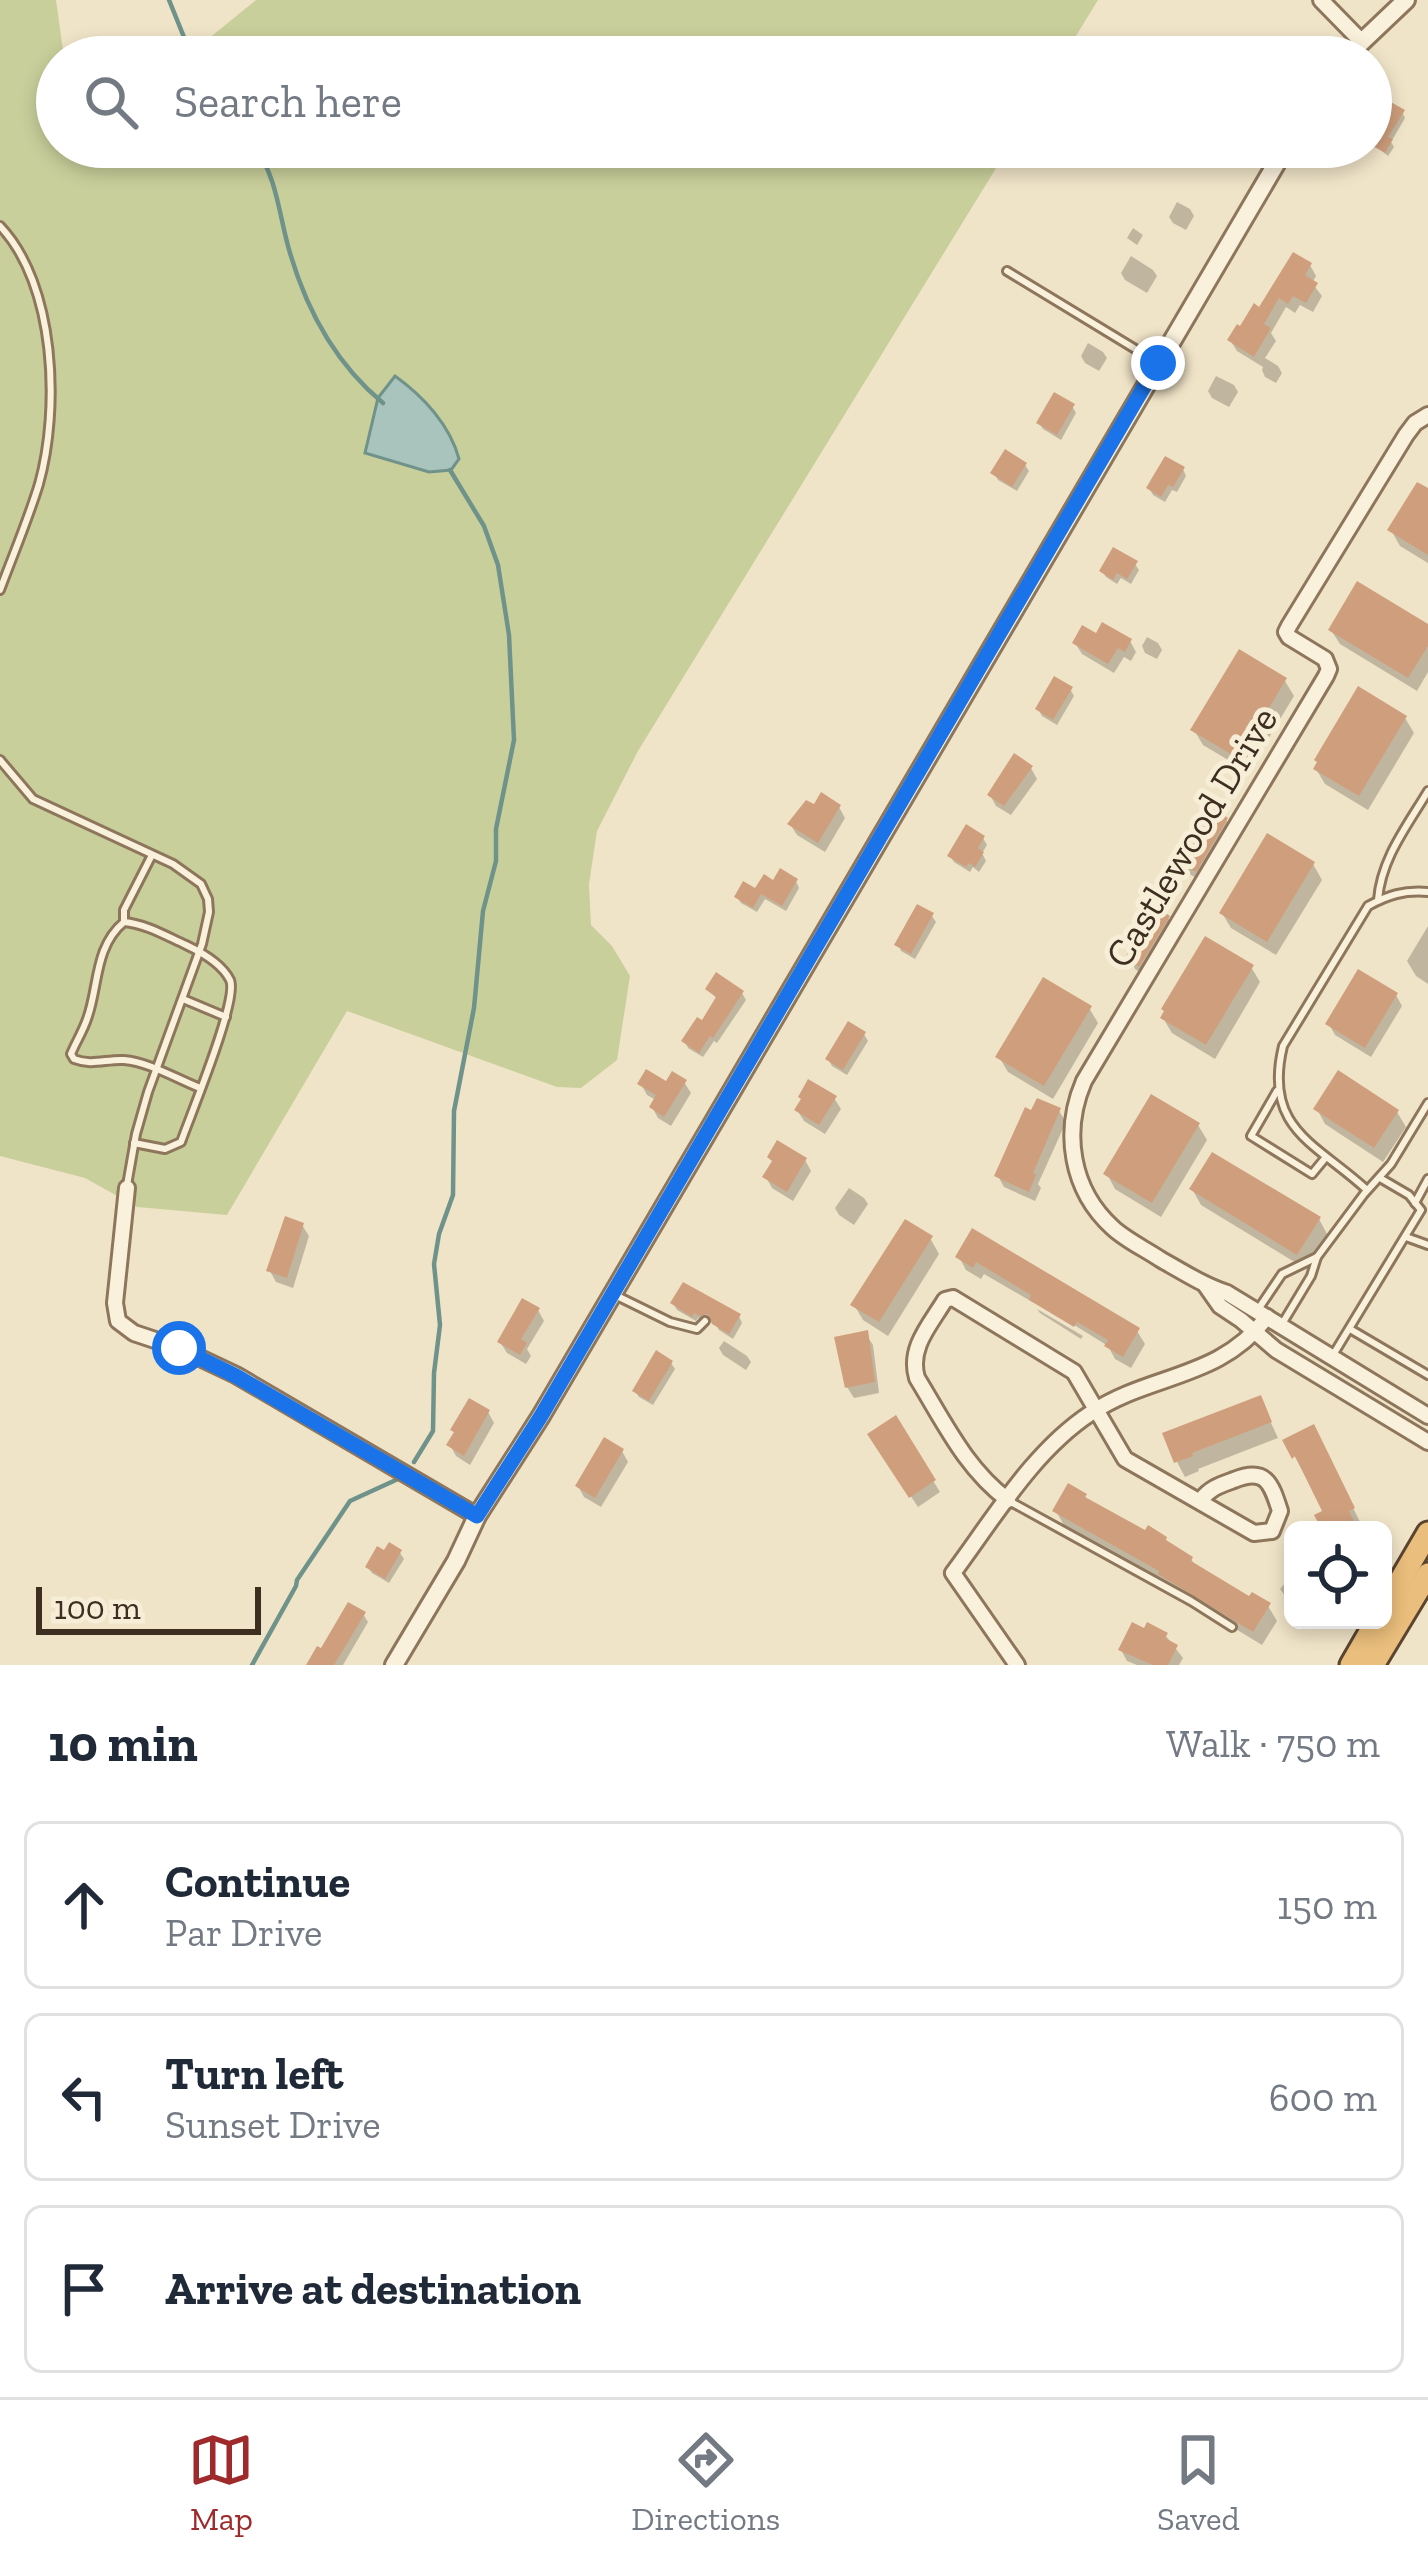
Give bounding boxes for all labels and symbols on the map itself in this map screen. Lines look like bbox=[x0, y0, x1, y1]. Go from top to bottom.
route end bbox=[1131, 336, 1185, 390]
street label: Castlewood Drive bbox=[1095, 698, 1287, 976]
route start bbox=[152, 1321, 206, 1375]
scale bar bbox=[36, 1581, 261, 1634]

